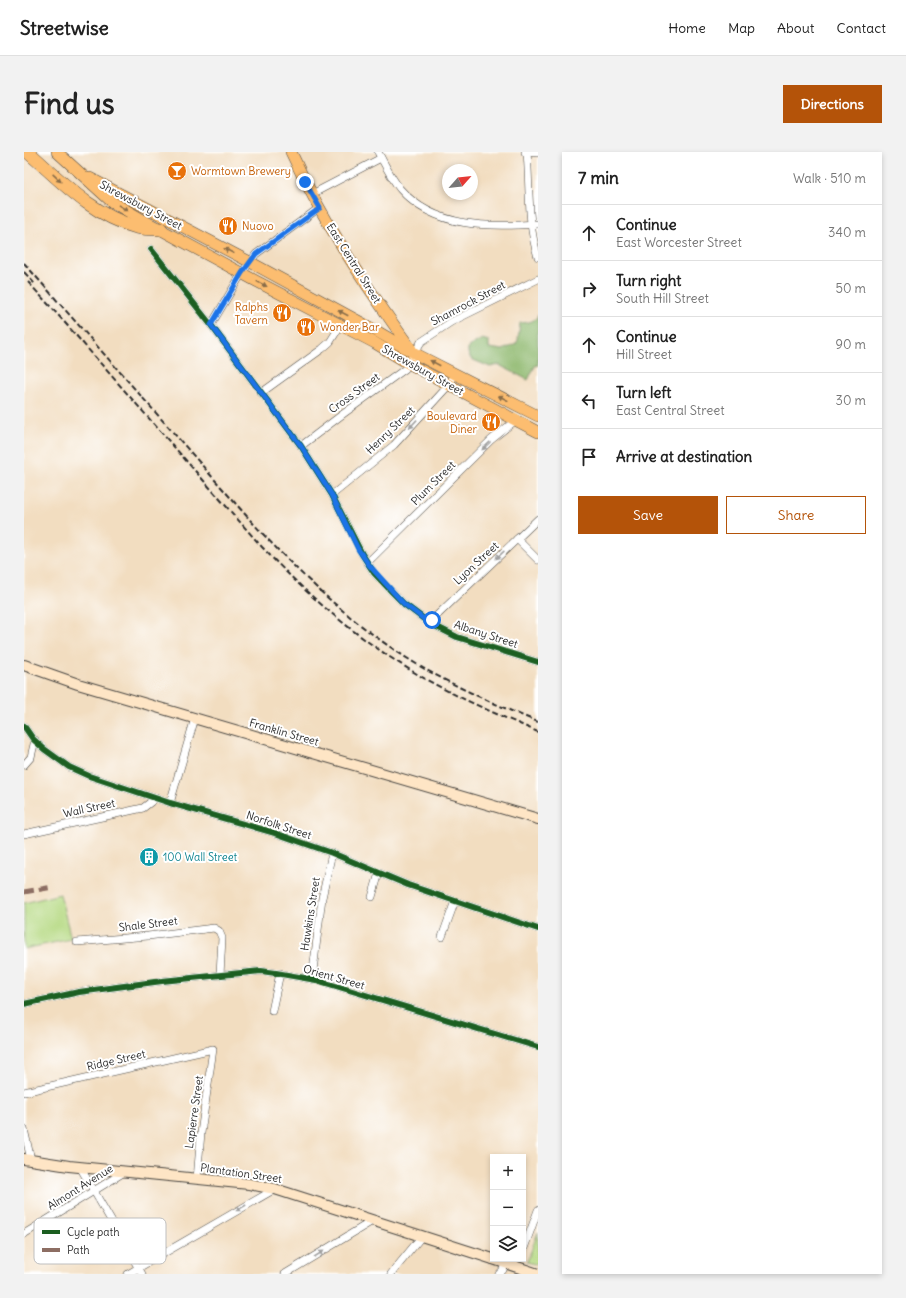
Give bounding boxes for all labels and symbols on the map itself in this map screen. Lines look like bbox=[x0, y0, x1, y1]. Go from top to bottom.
bar icon: Wormtown Brewery bbox=[166, 160, 188, 182]
place label: Wormtown Brewery bbox=[191, 164, 291, 178]
north arrow bbox=[442, 164, 478, 200]
one-way arrow bbox=[52, 173, 62, 183]
route end bbox=[296, 173, 314, 191]
street label: Shrewsbury Street bbox=[97, 177, 185, 233]
one-way arrow bbox=[117, 205, 129, 212]
restaurant icon: Nuovo bbox=[217, 215, 239, 237]
place label: Nuovo bbox=[242, 219, 274, 233]
street label: East Central Street bbox=[324, 220, 384, 306]
one-way arrow bbox=[223, 248, 235, 254]
street label: Shamrock Street bbox=[428, 277, 508, 328]
one-way arrow bbox=[256, 281, 267, 288]
place label: Ralphs Tavern bbox=[235, 300, 268, 327]
restaurant icon: Ralphs Tavern bbox=[271, 302, 293, 324]
one-way arrow bbox=[338, 310, 349, 317]
restaurant icon: Wonder Bar bbox=[295, 316, 317, 338]
place label: Wonder Bar bbox=[320, 320, 380, 334]
street label: Shrewsbury Street bbox=[380, 342, 467, 398]
one-way arrow bbox=[429, 360, 441, 366]
street label: Cross Street bbox=[326, 370, 383, 416]
one-way arrow bbox=[498, 395, 509, 401]
street label: Henry Street bbox=[363, 403, 418, 457]
place label: Boulevard Diner bbox=[426, 409, 478, 436]
restaurant icon: Boulevard Diner bbox=[480, 411, 502, 433]
one-way arrow bbox=[408, 419, 418, 429]
one-way arrow bbox=[481, 441, 491, 450]
street label: Plum Street bbox=[408, 458, 458, 508]
street label: Lyon Street bbox=[451, 538, 502, 587]
one-way arrow bbox=[494, 551, 505, 560]
route start bbox=[423, 611, 441, 629]
street label: Albany Street bbox=[452, 617, 520, 651]
street label: Franklin Street bbox=[248, 715, 321, 749]
street label: Wall Street bbox=[62, 796, 117, 820]
street label: Norfolk Street bbox=[245, 808, 314, 842]
building icon: 100 Wall Street bbox=[138, 846, 160, 868]
place label: 100 Wall Street bbox=[163, 850, 238, 864]
street label: Hawkins Street bbox=[297, 876, 323, 952]
street label: Shale Street bbox=[118, 913, 178, 935]
street label: Orient Street bbox=[302, 962, 367, 993]
street label: Ridge Street bbox=[85, 1046, 147, 1074]
street label: Lapierre Street bbox=[182, 1074, 206, 1149]
street label: Plantation Street bbox=[199, 1160, 283, 1186]
street label: Almont Avenue bbox=[45, 1161, 115, 1213]
one-way arrow bbox=[235, 1204, 247, 1211]
legend bbox=[34, 1218, 166, 1264]
text: Cycle path bbox=[67, 1225, 120, 1239]
text: Path bbox=[67, 1243, 90, 1257]
one-way arrow bbox=[313, 1250, 325, 1257]

